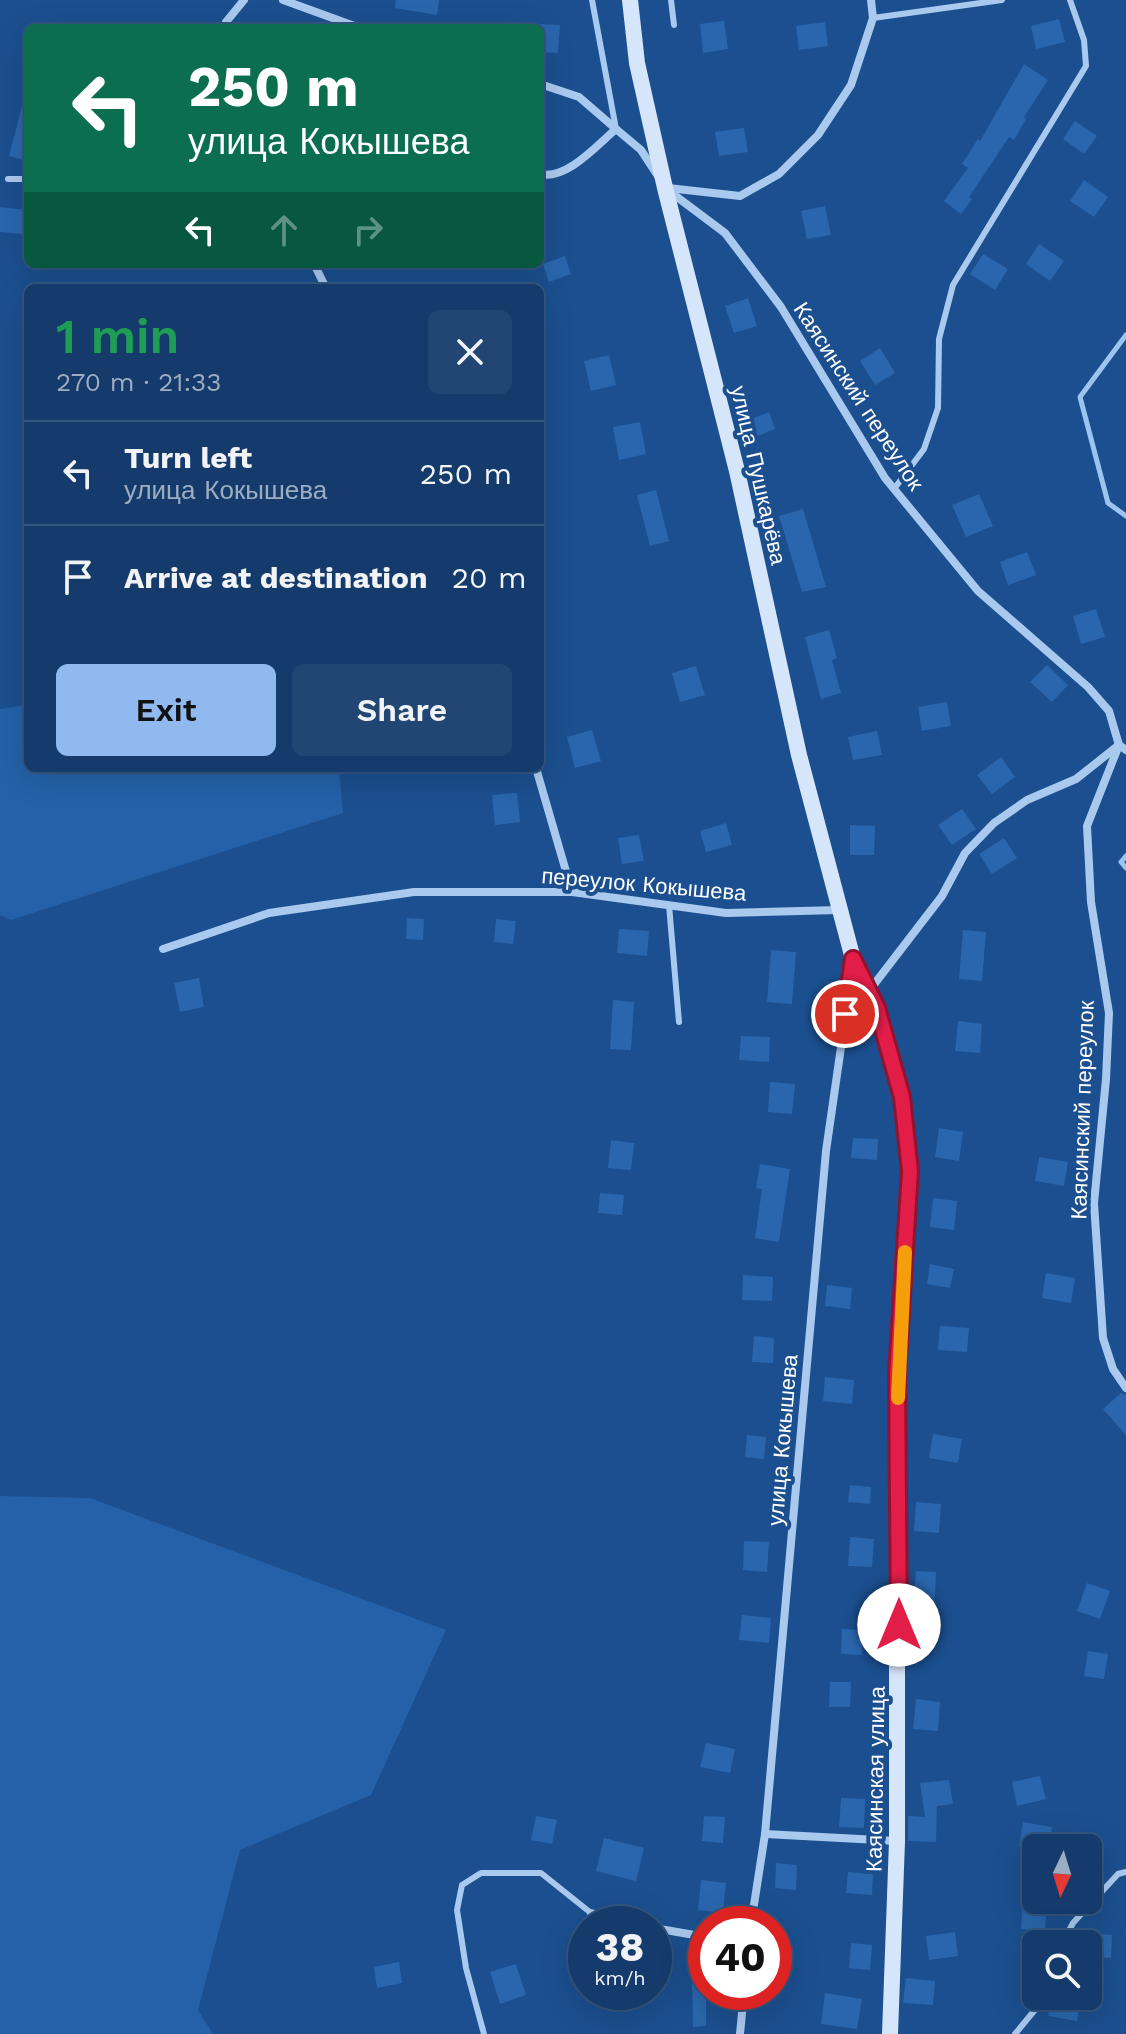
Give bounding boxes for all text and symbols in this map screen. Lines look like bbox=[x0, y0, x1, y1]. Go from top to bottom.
text: 250 m bbox=[188, 54, 359, 120]
icon: left bbox=[56, 56, 160, 160]
text: улица Кокышева bbox=[188, 121, 470, 163]
icon: left bbox=[178, 208, 222, 252]
icon: ahead bbox=[262, 208, 306, 252]
icon: right bbox=[346, 208, 390, 252]
street label: Каясинский переулок bbox=[788, 298, 929, 495]
text: 1 min bbox=[56, 308, 179, 365]
button: close bbox=[428, 310, 512, 394]
text: 270 m · 21:33 bbox=[56, 367, 221, 397]
street label: улица Пушкарёва bbox=[726, 383, 791, 568]
text: Turn left bbox=[124, 440, 252, 475]
icon: left bbox=[56, 451, 100, 495]
text: 250 m bbox=[420, 456, 512, 491]
text: улица Кокышева bbox=[124, 475, 327, 505]
icon: arrive bbox=[56, 555, 100, 599]
text: Arrive at destination bbox=[124, 560, 428, 595]
text: 20 m bbox=[452, 560, 527, 595]
button: Exit bbox=[56, 664, 276, 756]
button: Share bbox=[292, 664, 512, 756]
street label: переулок Кокышева bbox=[541, 863, 748, 906]
pin bbox=[811, 980, 879, 1048]
icon: arrive bbox=[823, 992, 867, 1036]
street label: Каясинский переулок bbox=[1066, 1000, 1099, 1220]
street label: улица Кокышева bbox=[763, 1353, 803, 1527]
position arrow bbox=[857, 1583, 941, 1667]
street label: Каясинская улица bbox=[861, 1685, 890, 1872]
north arrow bbox=[1022, 1834, 1102, 1914]
map controls bbox=[1022, 1834, 1102, 2010]
speed limit sign: 40 bbox=[688, 1906, 792, 2010]
text: 38 bbox=[596, 1924, 644, 1971]
button: search bbox=[1022, 1930, 1102, 2010]
text: km/h bbox=[594, 1966, 646, 1990]

